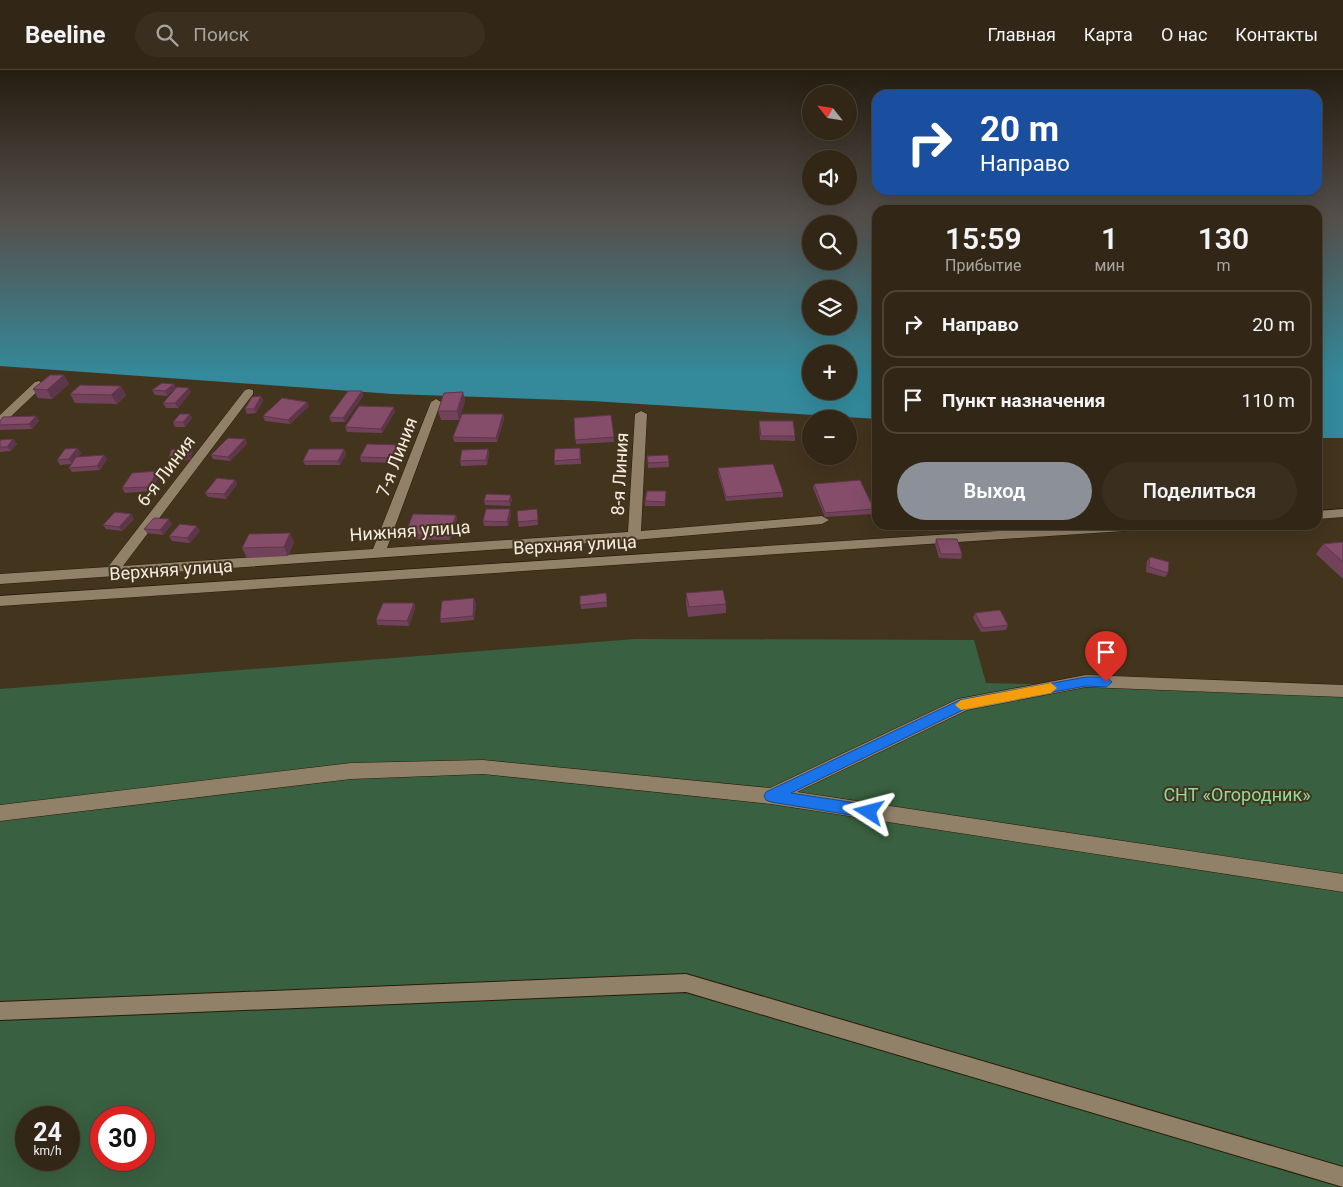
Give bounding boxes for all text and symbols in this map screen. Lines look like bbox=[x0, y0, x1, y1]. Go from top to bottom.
search box bbox=[135, 12, 485, 57]
text: Beeline bbox=[25, 21, 105, 49]
icon: search bbox=[153, 21, 181, 49]
text: Поиск bbox=[193, 23, 249, 46]
text: Главная bbox=[987, 24, 1056, 45]
text: Карта bbox=[1084, 24, 1133, 45]
text: О нас bbox=[1161, 24, 1207, 45]
text: Контакты bbox=[1235, 24, 1318, 45]
north arrow bbox=[802, 85, 858, 140]
map controls bbox=[802, 85, 857, 465]
text: 20 m bbox=[980, 109, 1059, 150]
icon: right bbox=[897, 110, 962, 175]
button: sound bbox=[802, 150, 857, 205]
text: Направо bbox=[980, 151, 1070, 176]
button: search bbox=[802, 215, 857, 270]
text: 15:59 bbox=[945, 221, 1022, 256]
text: 1 bbox=[1101, 221, 1118, 256]
text: 130 bbox=[1198, 221, 1249, 256]
text: Прибытие bbox=[945, 256, 1021, 275]
text: мин bbox=[1094, 256, 1125, 275]
text: m bbox=[1216, 256, 1230, 275]
button: layers bbox=[802, 280, 857, 335]
icon: right bbox=[899, 310, 927, 338]
text: Направо bbox=[942, 313, 1019, 336]
text: 20 m bbox=[1252, 313, 1295, 336]
button: + bbox=[802, 345, 857, 400]
icon: arrive bbox=[899, 386, 927, 414]
text: Пункт назначения bbox=[942, 389, 1105, 412]
text: 110 m bbox=[1242, 389, 1295, 412]
button: − bbox=[802, 410, 857, 465]
street label: 7-я Линия bbox=[372, 414, 421, 499]
street label: 6-я Линия bbox=[132, 431, 199, 510]
street label: 8-я Линия bbox=[607, 432, 632, 516]
button: Выход bbox=[897, 462, 1092, 520]
button: Поделиться bbox=[1102, 462, 1297, 520]
street label: Нижняя улица bbox=[349, 516, 471, 545]
street label: Верхняя улица bbox=[513, 531, 637, 558]
street label: Верхняя улица bbox=[109, 555, 233, 584]
pin bbox=[1085, 631, 1127, 682]
icon: arrive bbox=[1092, 638, 1120, 666]
park label: СНТ «Огородник» bbox=[1163, 784, 1311, 805]
position arrow bbox=[842, 785, 894, 837]
speed limit sign: 30 bbox=[90, 1106, 155, 1171]
text: 24 bbox=[33, 1118, 62, 1147]
text: km/h bbox=[33, 1144, 62, 1158]

